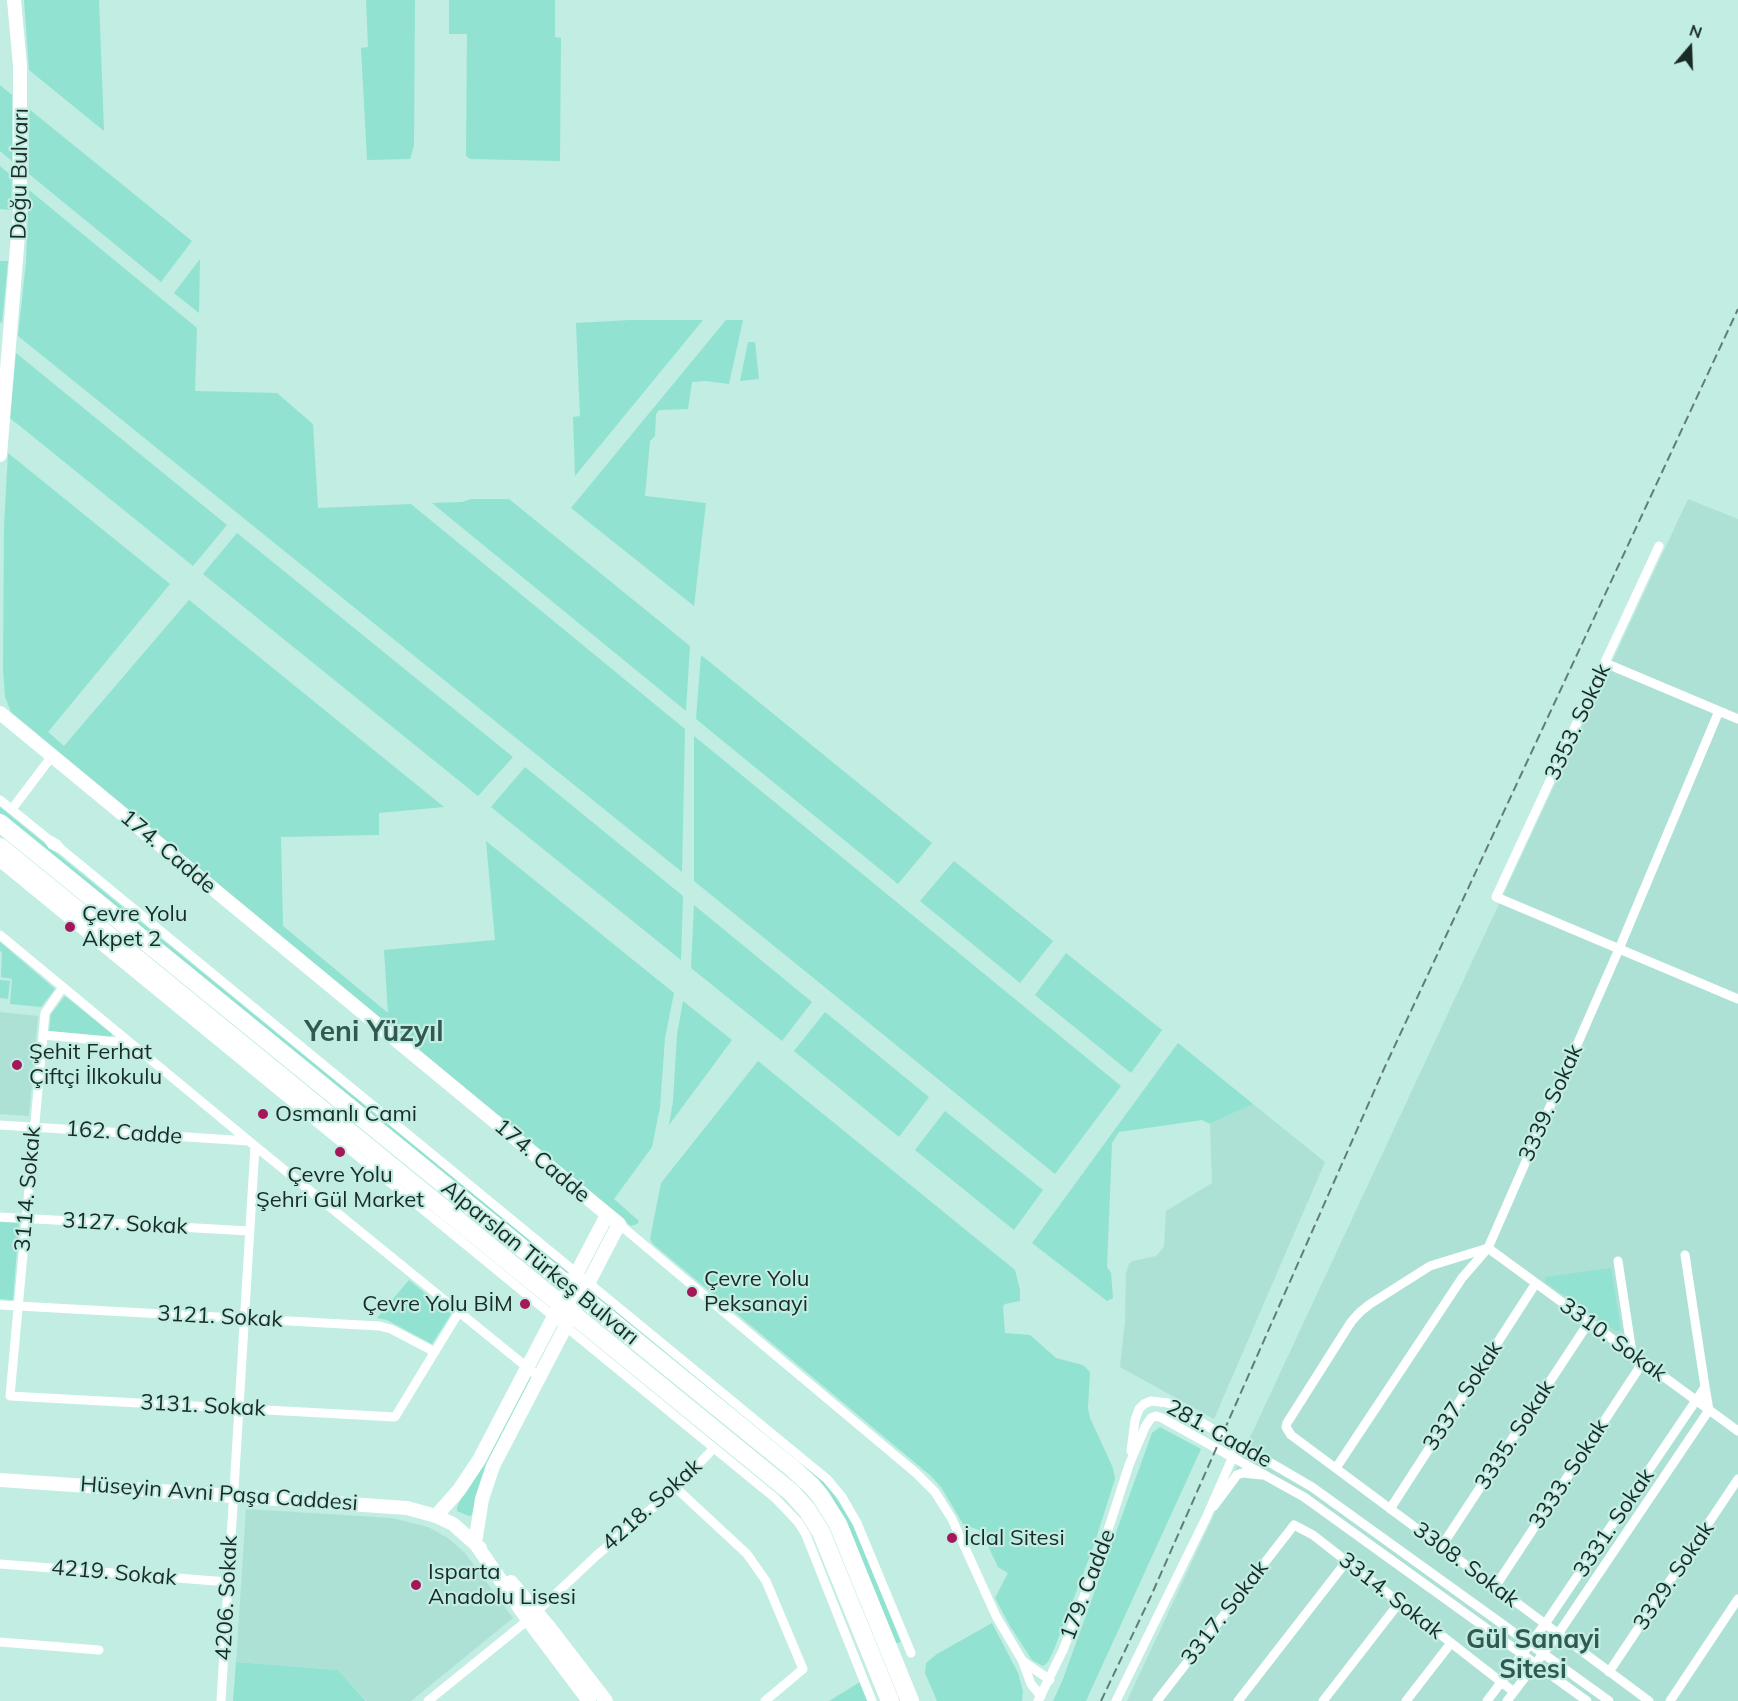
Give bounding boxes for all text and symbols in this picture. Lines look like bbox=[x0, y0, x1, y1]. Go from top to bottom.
north arrow bbox=[1660, 18, 1720, 78]
text: N bbox=[1687, 20, 1705, 42]
street label: Doğu Bulvarı bbox=[6, 108, 34, 240]
street label: 3353. Sokak bbox=[1540, 660, 1616, 784]
street label: 174. Cadde bbox=[115, 804, 221, 900]
place label: Çevre Yolu Akpet 2 bbox=[82, 901, 187, 952]
marker: Çevre Yolu Akpet 2 bbox=[63, 920, 77, 934]
district label: Yeni Yüzyıl bbox=[304, 1016, 444, 1050]
place label: Şehit Ferhat Çiftçi İlkokulu bbox=[29, 1039, 162, 1090]
street label: 3339. Sokak bbox=[1513, 1040, 1589, 1166]
marker: Şehit Ferhat Çiftçi İlkokulu bbox=[10, 1058, 24, 1072]
place label: Osmanlı Cami bbox=[275, 1101, 417, 1127]
marker: Osmanlı Cami bbox=[256, 1107, 270, 1121]
street label: 174. Cadde bbox=[489, 1113, 595, 1209]
street label: 162. Cadde bbox=[65, 1116, 183, 1150]
street label: 3114. Sokak bbox=[9, 1125, 47, 1253]
marker: Çevre Yolu Şehri Gül Market bbox=[333, 1145, 347, 1159]
place label: Çevre Yolu Şehri Gül Market bbox=[256, 1162, 424, 1214]
street label: Alparslan Türkeş Bulvarı bbox=[436, 1175, 644, 1351]
street label: 3127. Sokak bbox=[62, 1208, 188, 1240]
place label: Çevre Yolu Peksanayi bbox=[704, 1266, 809, 1318]
marker: Çevre Yolu Peksanayi bbox=[685, 1285, 699, 1299]
place label: Çevre Yolu BİM bbox=[362, 1291, 513, 1317]
street label: 3310. Sokak bbox=[1554, 1292, 1672, 1388]
marker: Çevre Yolu BİM bbox=[518, 1297, 532, 1311]
street label: 3121. Sokak bbox=[157, 1301, 283, 1333]
street label: 3337. Sokak bbox=[1418, 1336, 1508, 1456]
street label: 3335. Sokak bbox=[1470, 1375, 1560, 1495]
street label: 3131. Sokak bbox=[140, 1390, 266, 1422]
street label: 281. Cadde bbox=[1162, 1394, 1276, 1474]
street label: 3333. Sokak bbox=[1524, 1414, 1614, 1534]
street label: 4218. Sokak bbox=[597, 1453, 707, 1557]
street label: 3331. Sokak bbox=[1568, 1464, 1660, 1582]
street label: Hüseyin Avni Paşa Caddesi bbox=[79, 1471, 359, 1517]
street label: 3308. Sokak bbox=[1408, 1517, 1524, 1613]
street label: 3329. Sokak bbox=[1628, 1517, 1720, 1635]
place label: İclal Sitesi bbox=[964, 1525, 1065, 1551]
street label: 179. Cadde bbox=[1055, 1526, 1121, 1644]
marker: İclal Sitesi bbox=[945, 1531, 959, 1545]
street label: 4206. Sokak bbox=[211, 1535, 243, 1661]
street label: 3314. Sokak bbox=[1333, 1547, 1449, 1645]
street label: 4219. Sokak bbox=[50, 1554, 178, 1592]
street label: 3317. Sokak bbox=[1176, 1555, 1274, 1671]
place label: Isparta Anadolu Lisesi bbox=[428, 1559, 576, 1610]
marker: Isparta Anadolu Lisesi bbox=[409, 1578, 423, 1592]
district label: Gül Sanayi Sitesi bbox=[1466, 1624, 1600, 1685]

